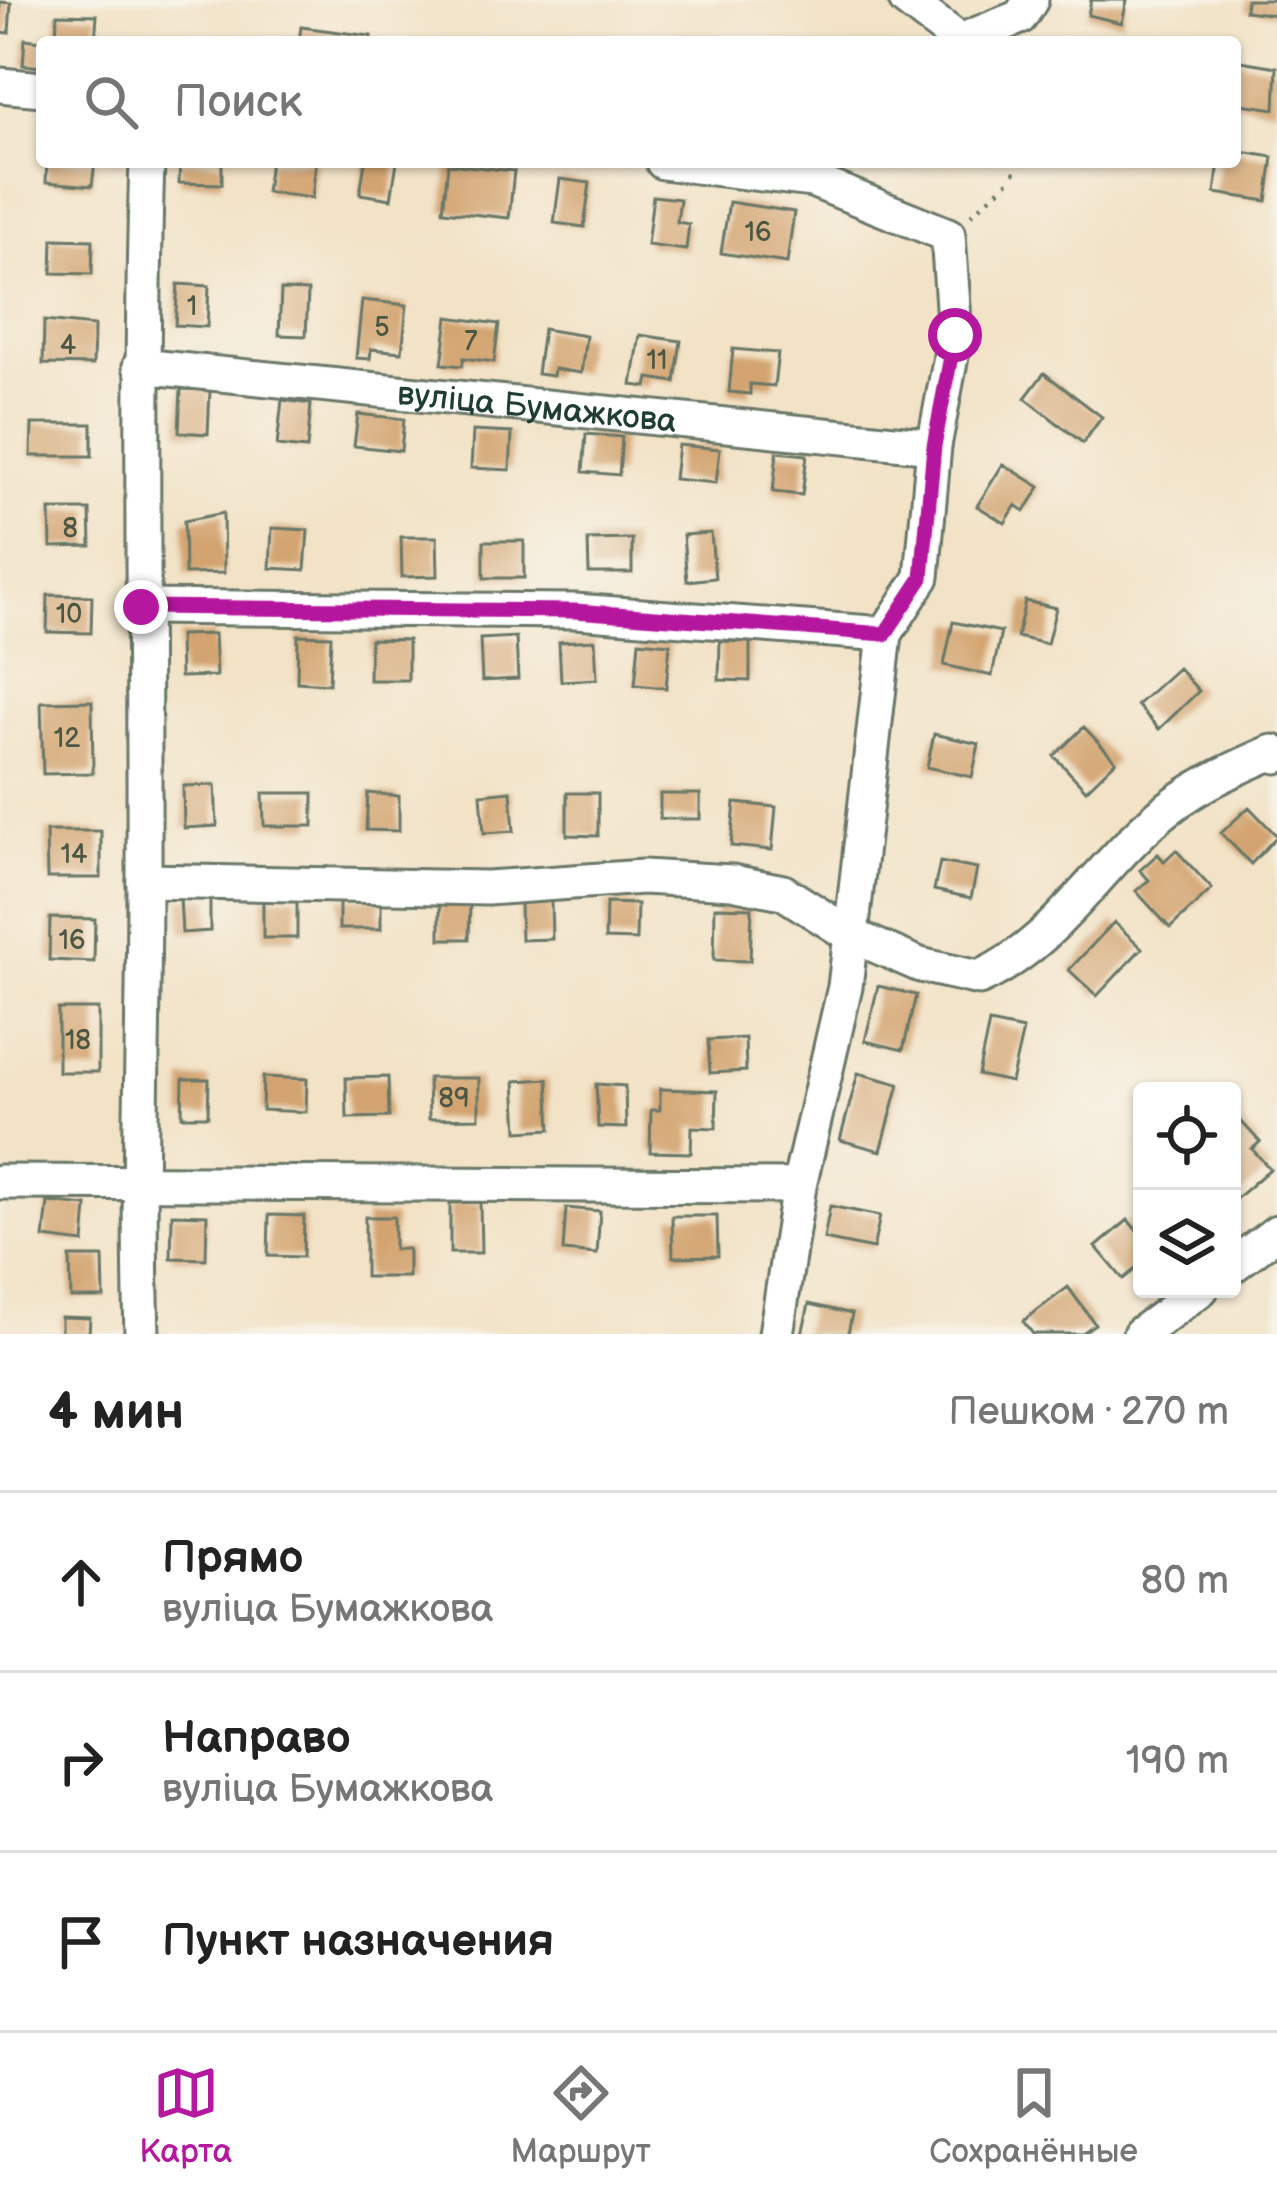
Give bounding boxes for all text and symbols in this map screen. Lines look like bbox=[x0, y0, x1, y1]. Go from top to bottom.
search box bbox=[36, 36, 1241, 168]
icon: search bbox=[78, 69, 144, 135]
text: Поиск bbox=[174, 75, 302, 130]
house number: 16 bbox=[745, 217, 771, 249]
house number: 1 bbox=[187, 291, 197, 323]
route start bbox=[928, 308, 982, 362]
house number: 5 bbox=[374, 312, 390, 344]
house number: 7 bbox=[464, 326, 478, 358]
house number: 4 bbox=[60, 330, 77, 362]
house number: 11 bbox=[647, 345, 667, 377]
street label: вуліца Бумажкова bbox=[395, 374, 678, 442]
house number: 8 bbox=[62, 513, 78, 545]
route end bbox=[114, 580, 168, 634]
house number: 10 bbox=[56, 599, 82, 631]
house number: 12 bbox=[54, 723, 80, 755]
house number: 14 bbox=[61, 839, 88, 871]
house number: 16 bbox=[59, 925, 85, 957]
house number: 18 bbox=[65, 1025, 91, 1057]
map controls bbox=[1133, 1082, 1241, 1298]
button: locate bbox=[1133, 1082, 1241, 1190]
house number: 89 bbox=[438, 1083, 470, 1115]
button: layers bbox=[1133, 1190, 1241, 1298]
text: 4 мин bbox=[48, 1382, 184, 1443]
text: Пешком · 270 m bbox=[949, 1389, 1229, 1436]
text: Прямо bbox=[162, 1531, 303, 1586]
icon: ahead bbox=[48, 1549, 114, 1615]
text: 80 m bbox=[1141, 1558, 1229, 1605]
text: вуліца Бумажкова bbox=[162, 1586, 493, 1633]
text: Направо bbox=[162, 1711, 351, 1766]
icon: right bbox=[48, 1729, 114, 1795]
text: 190 m bbox=[1126, 1738, 1229, 1785]
text: вуліца Бумажкова bbox=[162, 1766, 493, 1813]
icon: arrive bbox=[48, 1909, 114, 1975]
text: Пункт назначения bbox=[162, 1914, 554, 1969]
tab: Карта bbox=[139, 2060, 232, 2172]
tab: Маршрут bbox=[511, 2060, 651, 2172]
tab: Сохранённые bbox=[929, 2060, 1138, 2172]

